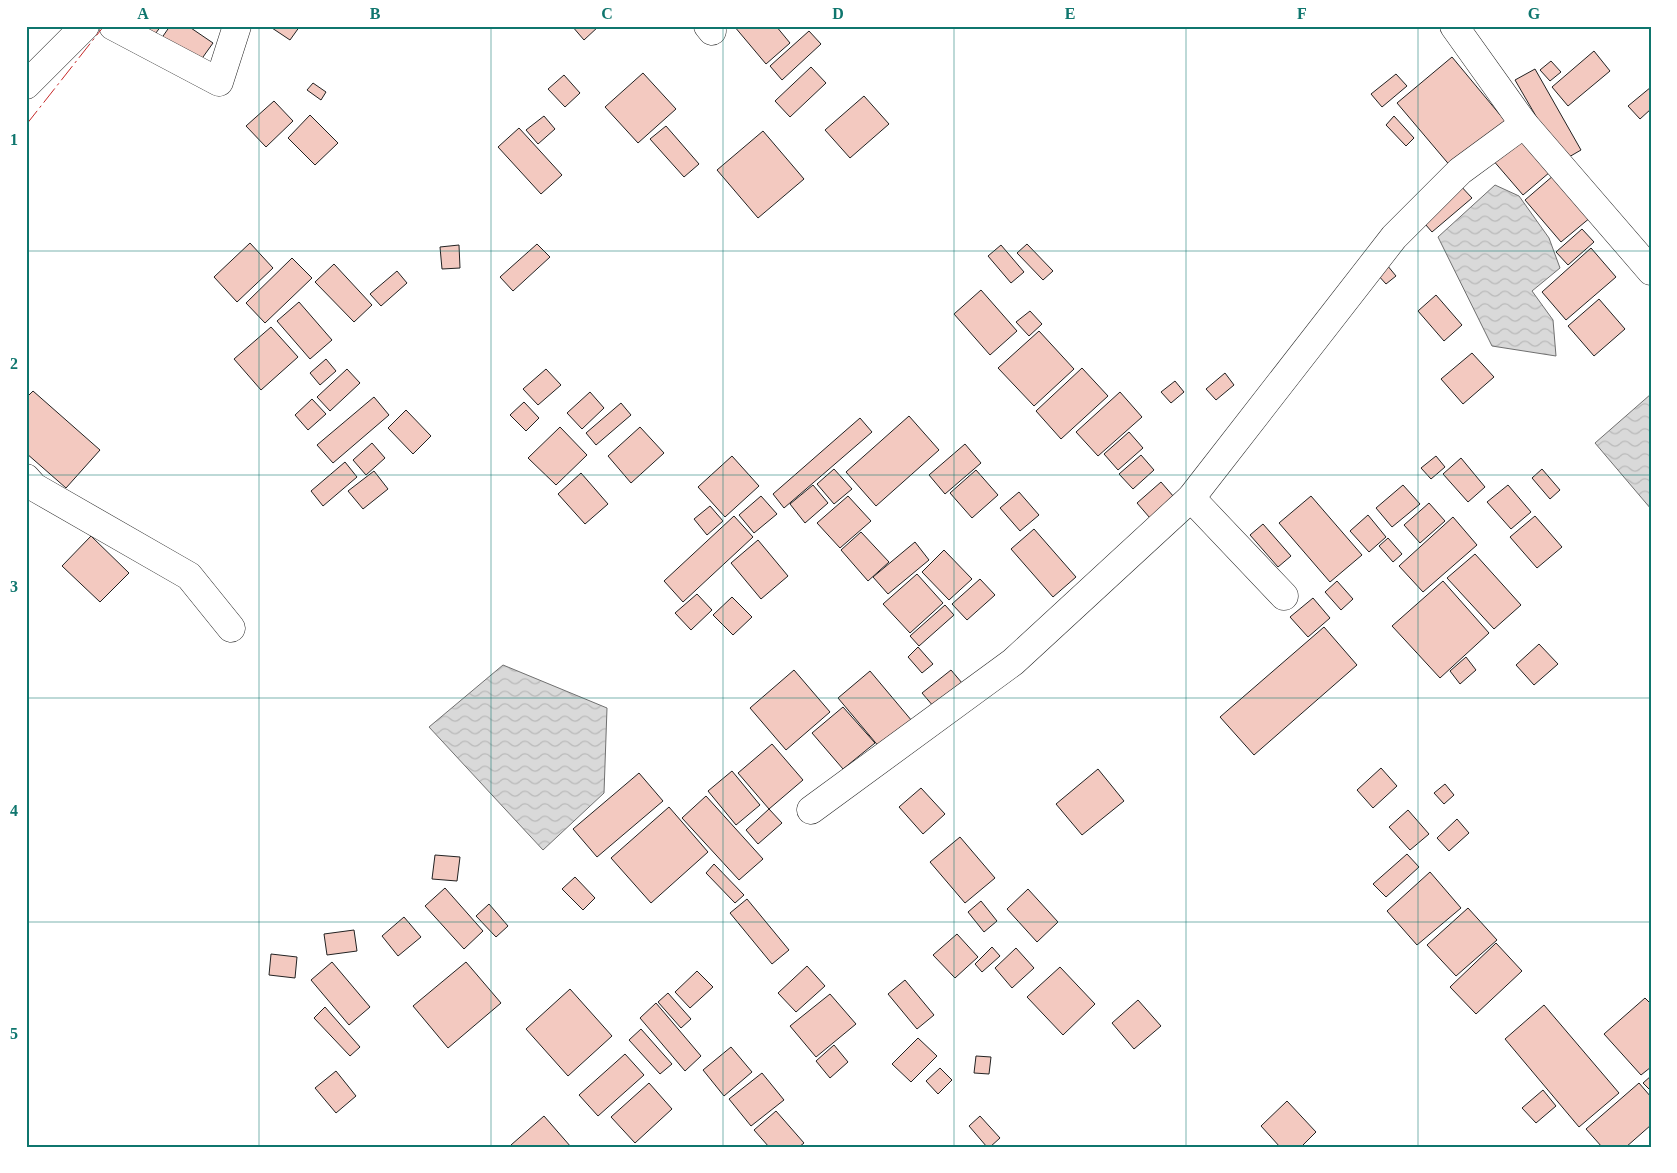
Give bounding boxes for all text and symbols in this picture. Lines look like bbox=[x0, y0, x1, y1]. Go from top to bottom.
text: A bbox=[137, 5, 149, 22]
text: B bbox=[370, 5, 381, 22]
text: C bbox=[601, 5, 613, 22]
text: D bbox=[832, 5, 844, 22]
text: E bbox=[1065, 5, 1075, 22]
text: F bbox=[1297, 5, 1307, 22]
text: G bbox=[1528, 5, 1541, 22]
text: 1 bbox=[10, 131, 18, 148]
text: 2 bbox=[10, 355, 18, 372]
text: 3 bbox=[10, 578, 18, 595]
text: 4 bbox=[10, 802, 18, 819]
text: 5 bbox=[10, 1025, 18, 1042]

